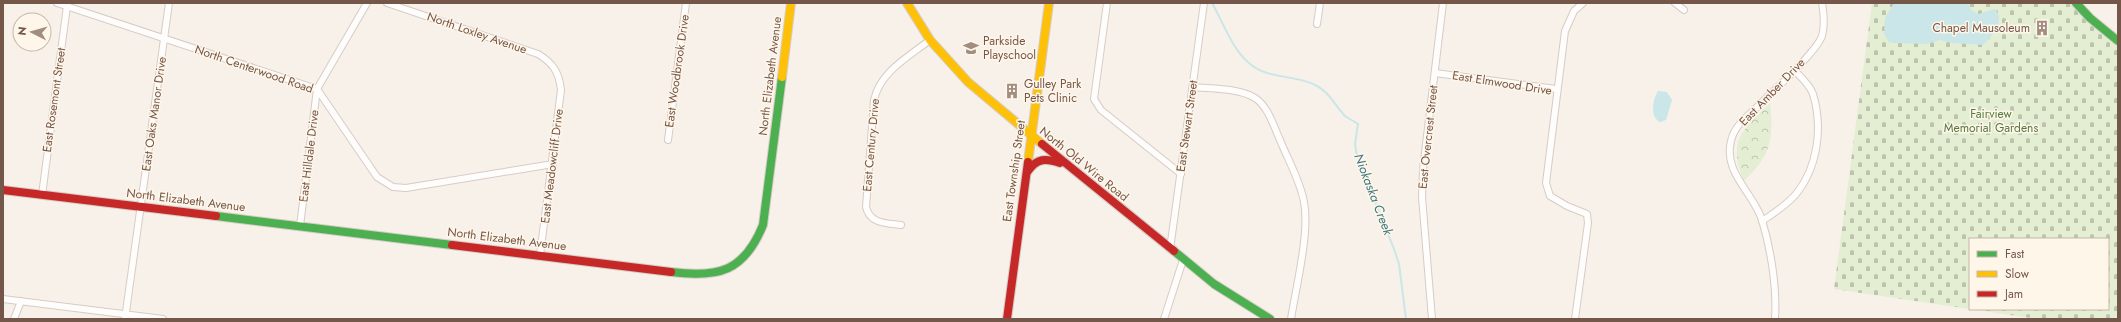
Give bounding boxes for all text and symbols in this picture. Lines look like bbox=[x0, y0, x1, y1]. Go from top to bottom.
street label: North Loxley Avenue bbox=[425, 7, 529, 59]
north arrow bbox=[12, 12, 52, 52]
street label: East Woodbrook Drive bbox=[660, 13, 694, 129]
street label: North Elizabeth Avenue bbox=[754, 15, 786, 137]
place label: Chapel Mausoleum bbox=[1933, 19, 2030, 37]
building icon: Chapel Mausoleum bbox=[2033, 19, 2051, 37]
text: N bbox=[14, 26, 30, 36]
place label: Parkside Playschool bbox=[983, 32, 1036, 64]
school or university icon: Parkside Playschool bbox=[962, 39, 980, 57]
street label: North Centerwood Road bbox=[192, 40, 316, 98]
street label: East Rosemont Street bbox=[38, 46, 70, 153]
street label: East Amber Drive bbox=[1735, 54, 1809, 130]
street label: East Oaks Manor Drive bbox=[137, 56, 171, 172]
street label: East Elmwood Drive bbox=[1451, 66, 1553, 100]
place label: Gulley Park Pets Clinic bbox=[1024, 75, 1082, 107]
street label: East Stewart Street bbox=[1172, 79, 1202, 173]
building icon: Gulley Park Pets Clinic bbox=[1003, 82, 1021, 100]
street label: East Overcrest Street bbox=[1414, 84, 1442, 190]
street label: East Century Drive bbox=[858, 98, 884, 192]
park label: Fairview Memorial Gardens bbox=[1944, 105, 2038, 137]
street label: East Meadowcliff Drive bbox=[536, 108, 568, 224]
street label: East Hilldale Drive bbox=[294, 109, 324, 203]
street label: East Township Street bbox=[998, 119, 1030, 223]
street label: North Old Wire Road bbox=[1036, 122, 1132, 206]
water label: Niokaska Creek bbox=[1349, 151, 1398, 238]
street label: North Elizabeth Avenue bbox=[125, 184, 247, 216]
street label: North Elizabeth Avenue bbox=[446, 223, 568, 255]
legend bbox=[1969, 238, 2109, 310]
text: Fast bbox=[2005, 245, 2024, 263]
text: Slow bbox=[2005, 265, 2030, 283]
text: Jam bbox=[2003, 285, 2023, 303]

